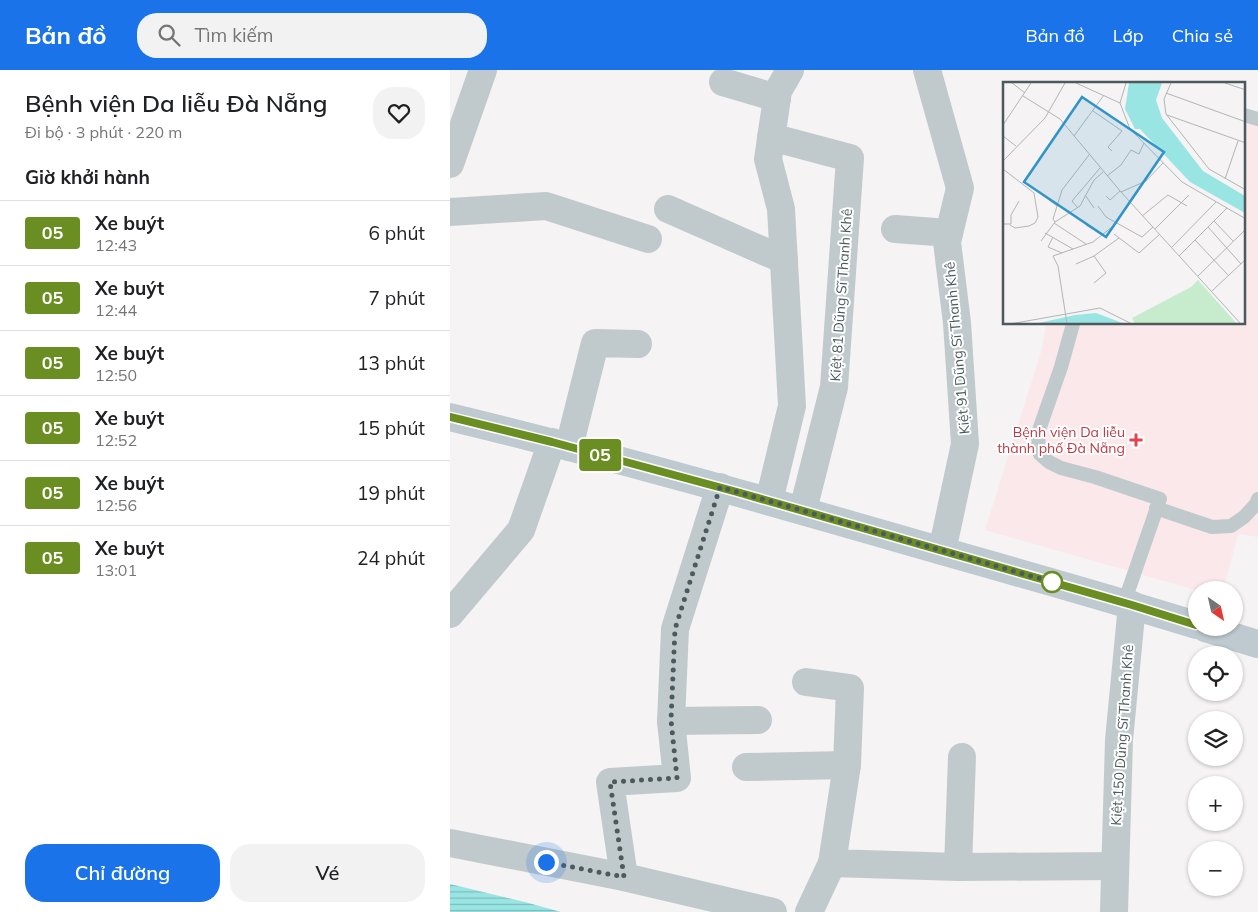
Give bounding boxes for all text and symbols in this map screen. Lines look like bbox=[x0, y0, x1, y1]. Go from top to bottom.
search box bbox=[137, 13, 487, 58]
text: Bản đồ bbox=[25, 20, 107, 50]
icon: search bbox=[155, 21, 183, 49]
text: Tìm kiếm bbox=[195, 23, 274, 47]
text: Bản đồ bbox=[1025, 24, 1085, 47]
text: Lớp bbox=[1113, 24, 1144, 47]
text: Chia sẻ bbox=[1172, 24, 1233, 47]
inset map bbox=[1003, 82, 1246, 325]
button: heart bbox=[373, 87, 425, 139]
text: Bệnh viện Da liễu Đà Nẵng bbox=[25, 88, 327, 118]
text: Đi bộ · 3 phút · 220 m bbox=[25, 122, 182, 142]
text: Giờ khởi hành bbox=[25, 165, 150, 189]
street label: Kiệt 81 Dũng Sĩ Thanh Khê bbox=[826, 208, 856, 382]
text: Xe buýt bbox=[95, 211, 164, 235]
text: 05 bbox=[42, 221, 63, 244]
text: 6 phút bbox=[368, 221, 425, 245]
text: 12:43 bbox=[95, 235, 137, 255]
street label: Kiệt 91 Dũng Sĩ Thanh Khê bbox=[940, 261, 974, 435]
text: Xe buýt bbox=[95, 276, 164, 300]
text: 05 bbox=[42, 286, 63, 309]
text: 7 phút bbox=[368, 286, 425, 310]
text: 12:44 bbox=[95, 300, 137, 320]
text: Xe buýt bbox=[95, 341, 164, 365]
text: 05 bbox=[42, 351, 63, 374]
text: 13 phút bbox=[357, 351, 425, 375]
text: 12:50 bbox=[95, 365, 137, 385]
text: Xe buýt bbox=[95, 406, 164, 430]
text: 05 bbox=[42, 416, 63, 439]
text: 15 phút bbox=[357, 416, 425, 440]
place label: Bệnh viện Da liễu thành phố Đà Nẵng bbox=[997, 423, 1125, 457]
text: 12:52 bbox=[95, 430, 137, 450]
marker: Bệnh viện Da liễu thành phố Đà Nẵng bbox=[1129, 433, 1143, 447]
line badge: 05 bbox=[578, 439, 622, 471]
text: 05 bbox=[589, 443, 611, 466]
text: Xe buýt bbox=[95, 471, 164, 495]
text: 05 bbox=[42, 481, 63, 504]
text: 19 phút bbox=[357, 481, 425, 505]
text: 12:56 bbox=[95, 495, 137, 515]
text: Xe buýt bbox=[95, 536, 164, 560]
text: 05 bbox=[42, 546, 63, 569]
text: 24 phút bbox=[357, 546, 425, 570]
text: 13:01 bbox=[95, 560, 137, 580]
unlabelled marker bbox=[1041, 571, 1063, 593]
north arrow bbox=[1188, 581, 1242, 636]
map controls bbox=[1188, 581, 1243, 896]
street label: Kiệt 150 Dũng Sĩ Thanh Khê bbox=[1107, 644, 1137, 826]
button: locate bbox=[1188, 646, 1243, 701]
button: layers bbox=[1188, 711, 1243, 766]
button: + bbox=[1188, 776, 1243, 831]
button: − bbox=[1188, 841, 1243, 896]
button: Chỉ đường bbox=[25, 844, 220, 902]
button: Vé bbox=[230, 844, 425, 902]
your location bbox=[534, 850, 559, 875]

